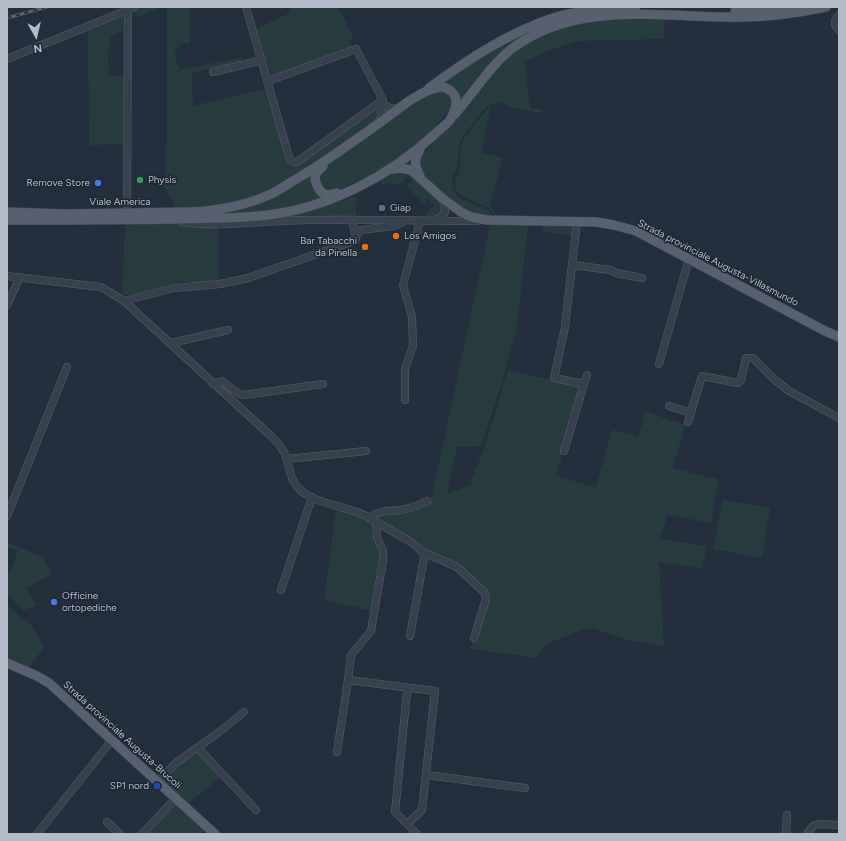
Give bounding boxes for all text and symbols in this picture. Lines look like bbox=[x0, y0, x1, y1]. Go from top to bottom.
north arrow bbox=[16, 16, 56, 56]
text: N bbox=[33, 41, 43, 55]
place label: Physis bbox=[148, 174, 176, 186]
marker: Physis bbox=[135, 175, 145, 185]
place label: Remove Store bbox=[27, 177, 90, 189]
marker: Remove Store bbox=[93, 178, 103, 188]
street label: Viale America bbox=[89, 196, 151, 208]
place label: Giap bbox=[390, 202, 411, 214]
marker: Giap bbox=[377, 203, 387, 213]
street label: Strada provinciale Augusta-Villasmundo bbox=[635, 217, 801, 309]
place label: Los Amigos bbox=[404, 230, 456, 242]
marker: Los Amigos bbox=[391, 231, 401, 241]
place label: Bar Tabacchi da Pinella bbox=[300, 235, 357, 258]
marker: Bar Tabacchi da Pinella bbox=[360, 242, 370, 252]
place label: Officine ortopediche bbox=[62, 590, 117, 614]
marker: Officine ortopediche bbox=[49, 597, 59, 607]
street label: Strada provinciale Augusta-Brucoli bbox=[60, 679, 184, 791]
place label: SP1 nord bbox=[110, 780, 149, 792]
marker: SP1 nord bbox=[152, 781, 162, 791]

